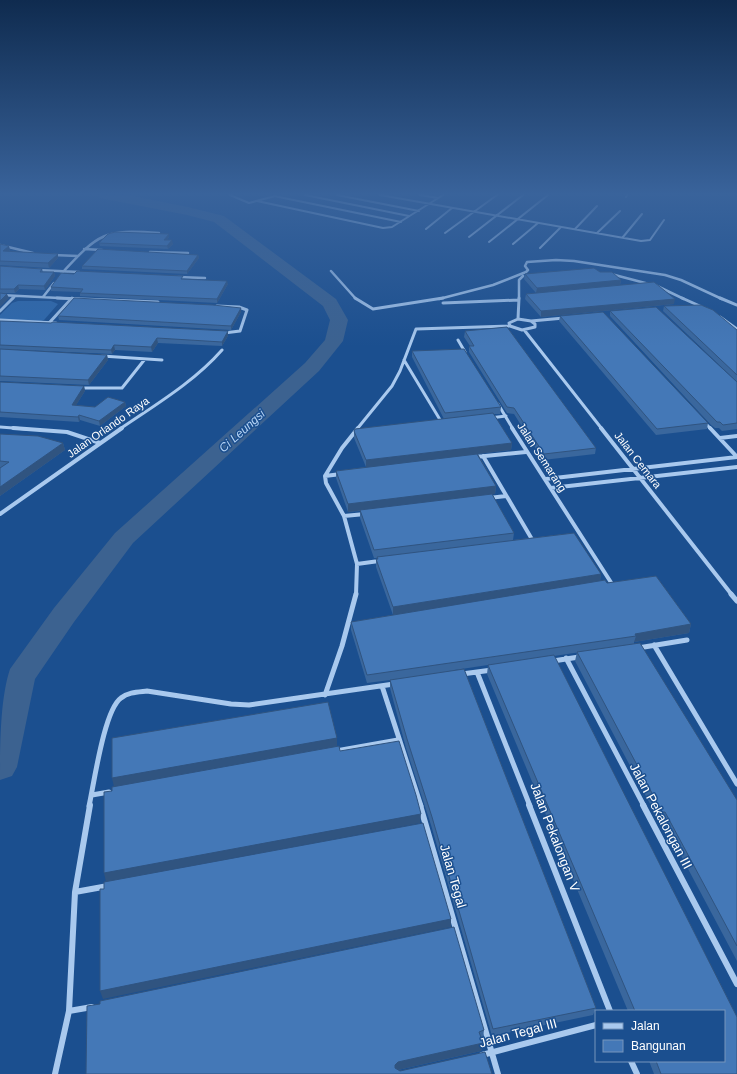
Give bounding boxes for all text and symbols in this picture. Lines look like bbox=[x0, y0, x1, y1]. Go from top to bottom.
street label: Jalan Orlando Raya bbox=[65, 394, 152, 460]
water label: Ci Leungsi bbox=[216, 407, 268, 455]
street label: Jalan Semarang bbox=[515, 420, 569, 494]
street label: Jalan Cemara bbox=[612, 429, 664, 491]
street label: Jalan Pekalongan III bbox=[627, 760, 695, 872]
street label: Jalan Pekalongan V bbox=[527, 780, 583, 894]
street label: Jalan Tegal bbox=[437, 842, 469, 910]
legend bbox=[595, 1010, 725, 1062]
street label: Jalan Tegal III bbox=[477, 1015, 559, 1051]
text: Jalan bbox=[631, 1019, 660, 1033]
text: Bangunan bbox=[631, 1039, 686, 1053]

